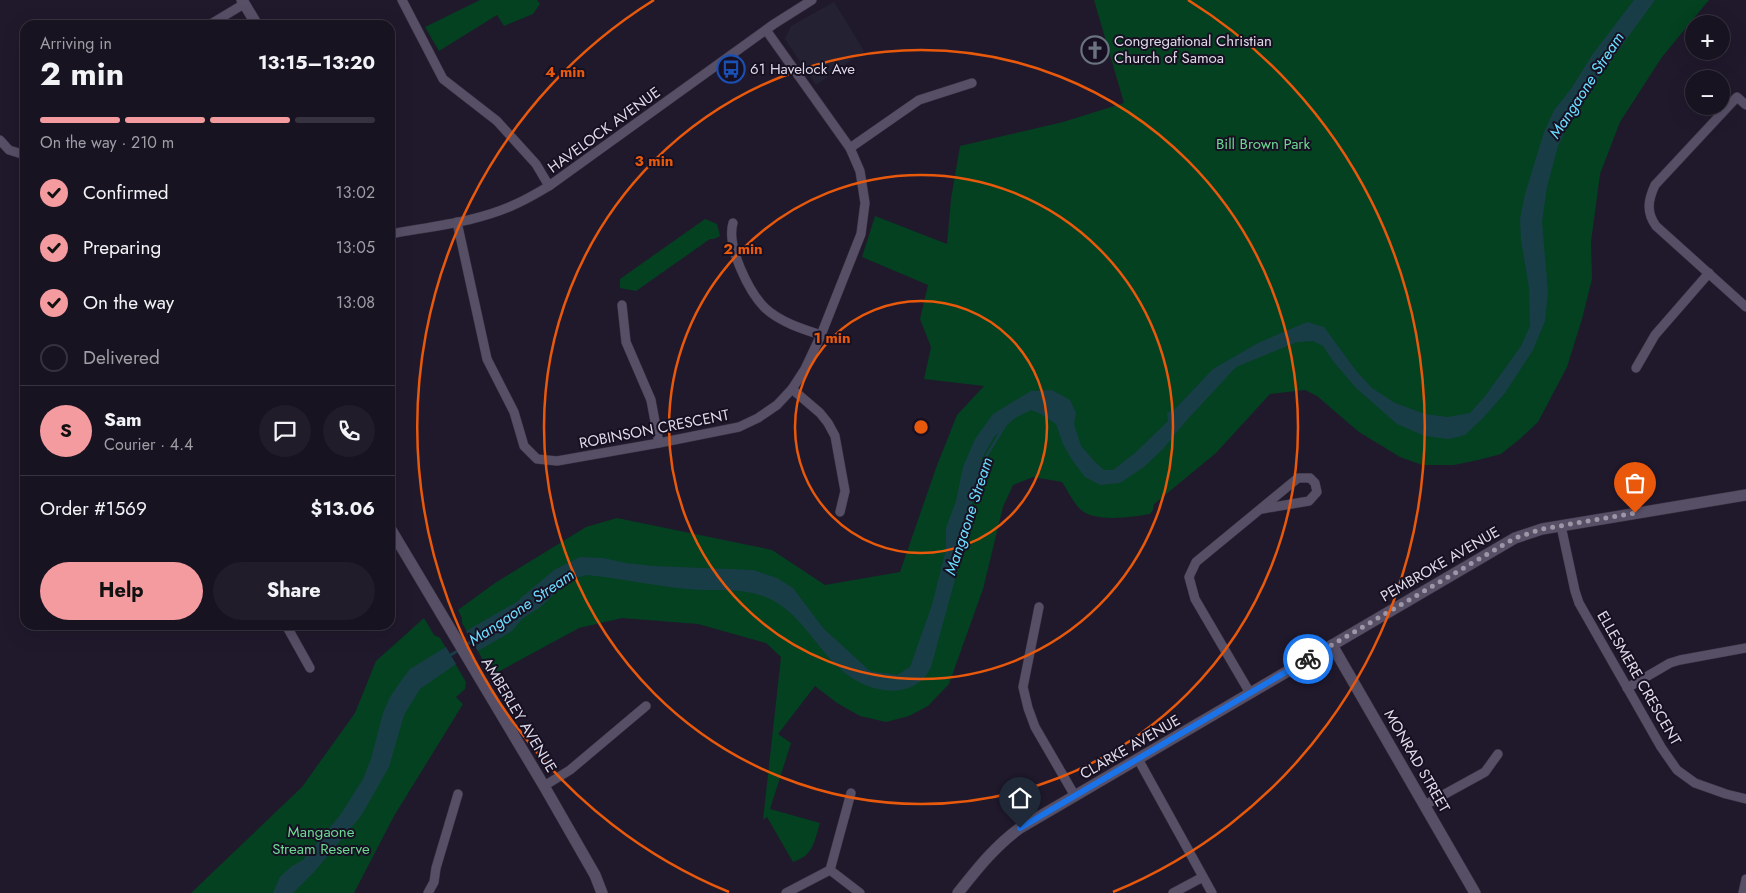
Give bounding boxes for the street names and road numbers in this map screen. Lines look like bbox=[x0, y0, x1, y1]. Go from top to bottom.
street label: HAVELOCK AVENUE bbox=[543, 82, 665, 178]
street label: ROBINSON CRESCENT bbox=[577, 404, 731, 454]
street label: PEMBROKE AVENUE bbox=[1376, 521, 1504, 607]
street label: ELLESMERE CRESCENT bbox=[1591, 607, 1687, 749]
street label: AMBERLEY AVENUE bbox=[476, 653, 562, 777]
street label: MONRAD STREET bbox=[1379, 705, 1455, 817]
street label: CLARKE AVENUE bbox=[1076, 709, 1184, 785]

